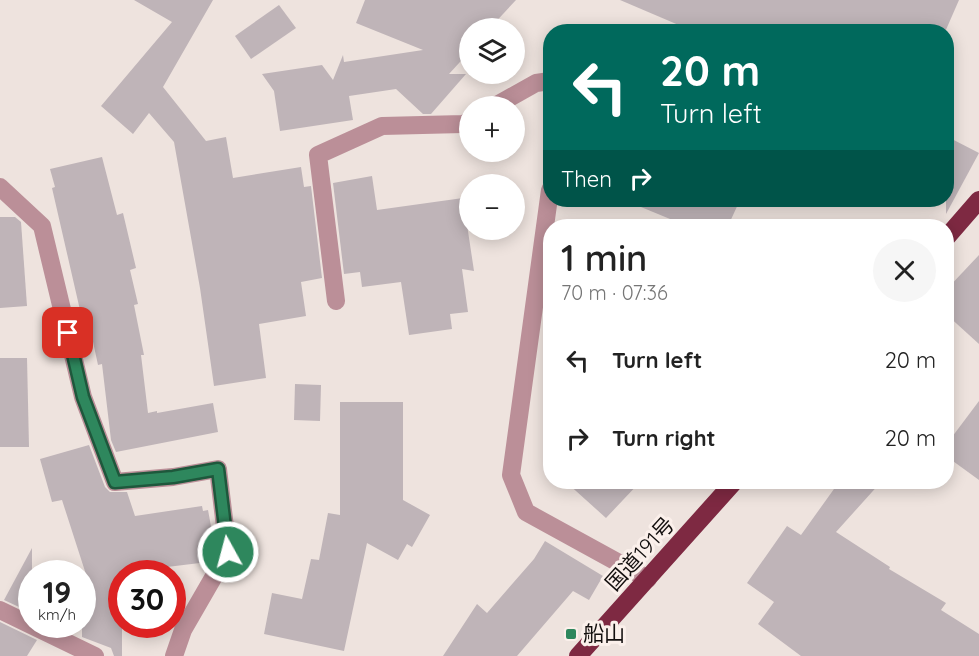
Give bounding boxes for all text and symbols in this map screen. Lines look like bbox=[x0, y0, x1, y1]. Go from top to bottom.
map controls bbox=[459, 18, 525, 240]
button: layers bbox=[459, 18, 525, 84]
text: 20 m bbox=[660, 44, 760, 97]
icon: left bbox=[561, 48, 639, 126]
button: + bbox=[459, 96, 525, 162]
text: Turn left bbox=[660, 96, 762, 130]
icon: right bbox=[624, 162, 657, 195]
text: Then bbox=[561, 165, 612, 193]
button: − bbox=[459, 174, 525, 240]
text: 1 min bbox=[561, 235, 647, 280]
button: close bbox=[873, 239, 936, 302]
text: 70 m · 07:36 bbox=[561, 280, 668, 305]
pin bbox=[42, 307, 93, 358]
icon: arrive bbox=[51, 316, 84, 349]
icon: left bbox=[561, 344, 594, 377]
text: Turn left bbox=[612, 346, 702, 374]
text: 20 m bbox=[885, 346, 936, 374]
icon: right bbox=[561, 422, 594, 455]
text: Turn right bbox=[612, 424, 716, 452]
text: 20 m bbox=[885, 424, 936, 452]
street label: 国道191号 bbox=[599, 511, 679, 596]
position arrow bbox=[196, 520, 260, 584]
speed limit sign: 30 bbox=[108, 560, 186, 638]
text: 19 bbox=[43, 573, 71, 611]
text: km/h bbox=[38, 605, 76, 624]
place label: 船山 bbox=[583, 620, 625, 646]
marker: 船山 bbox=[564, 627, 578, 641]

